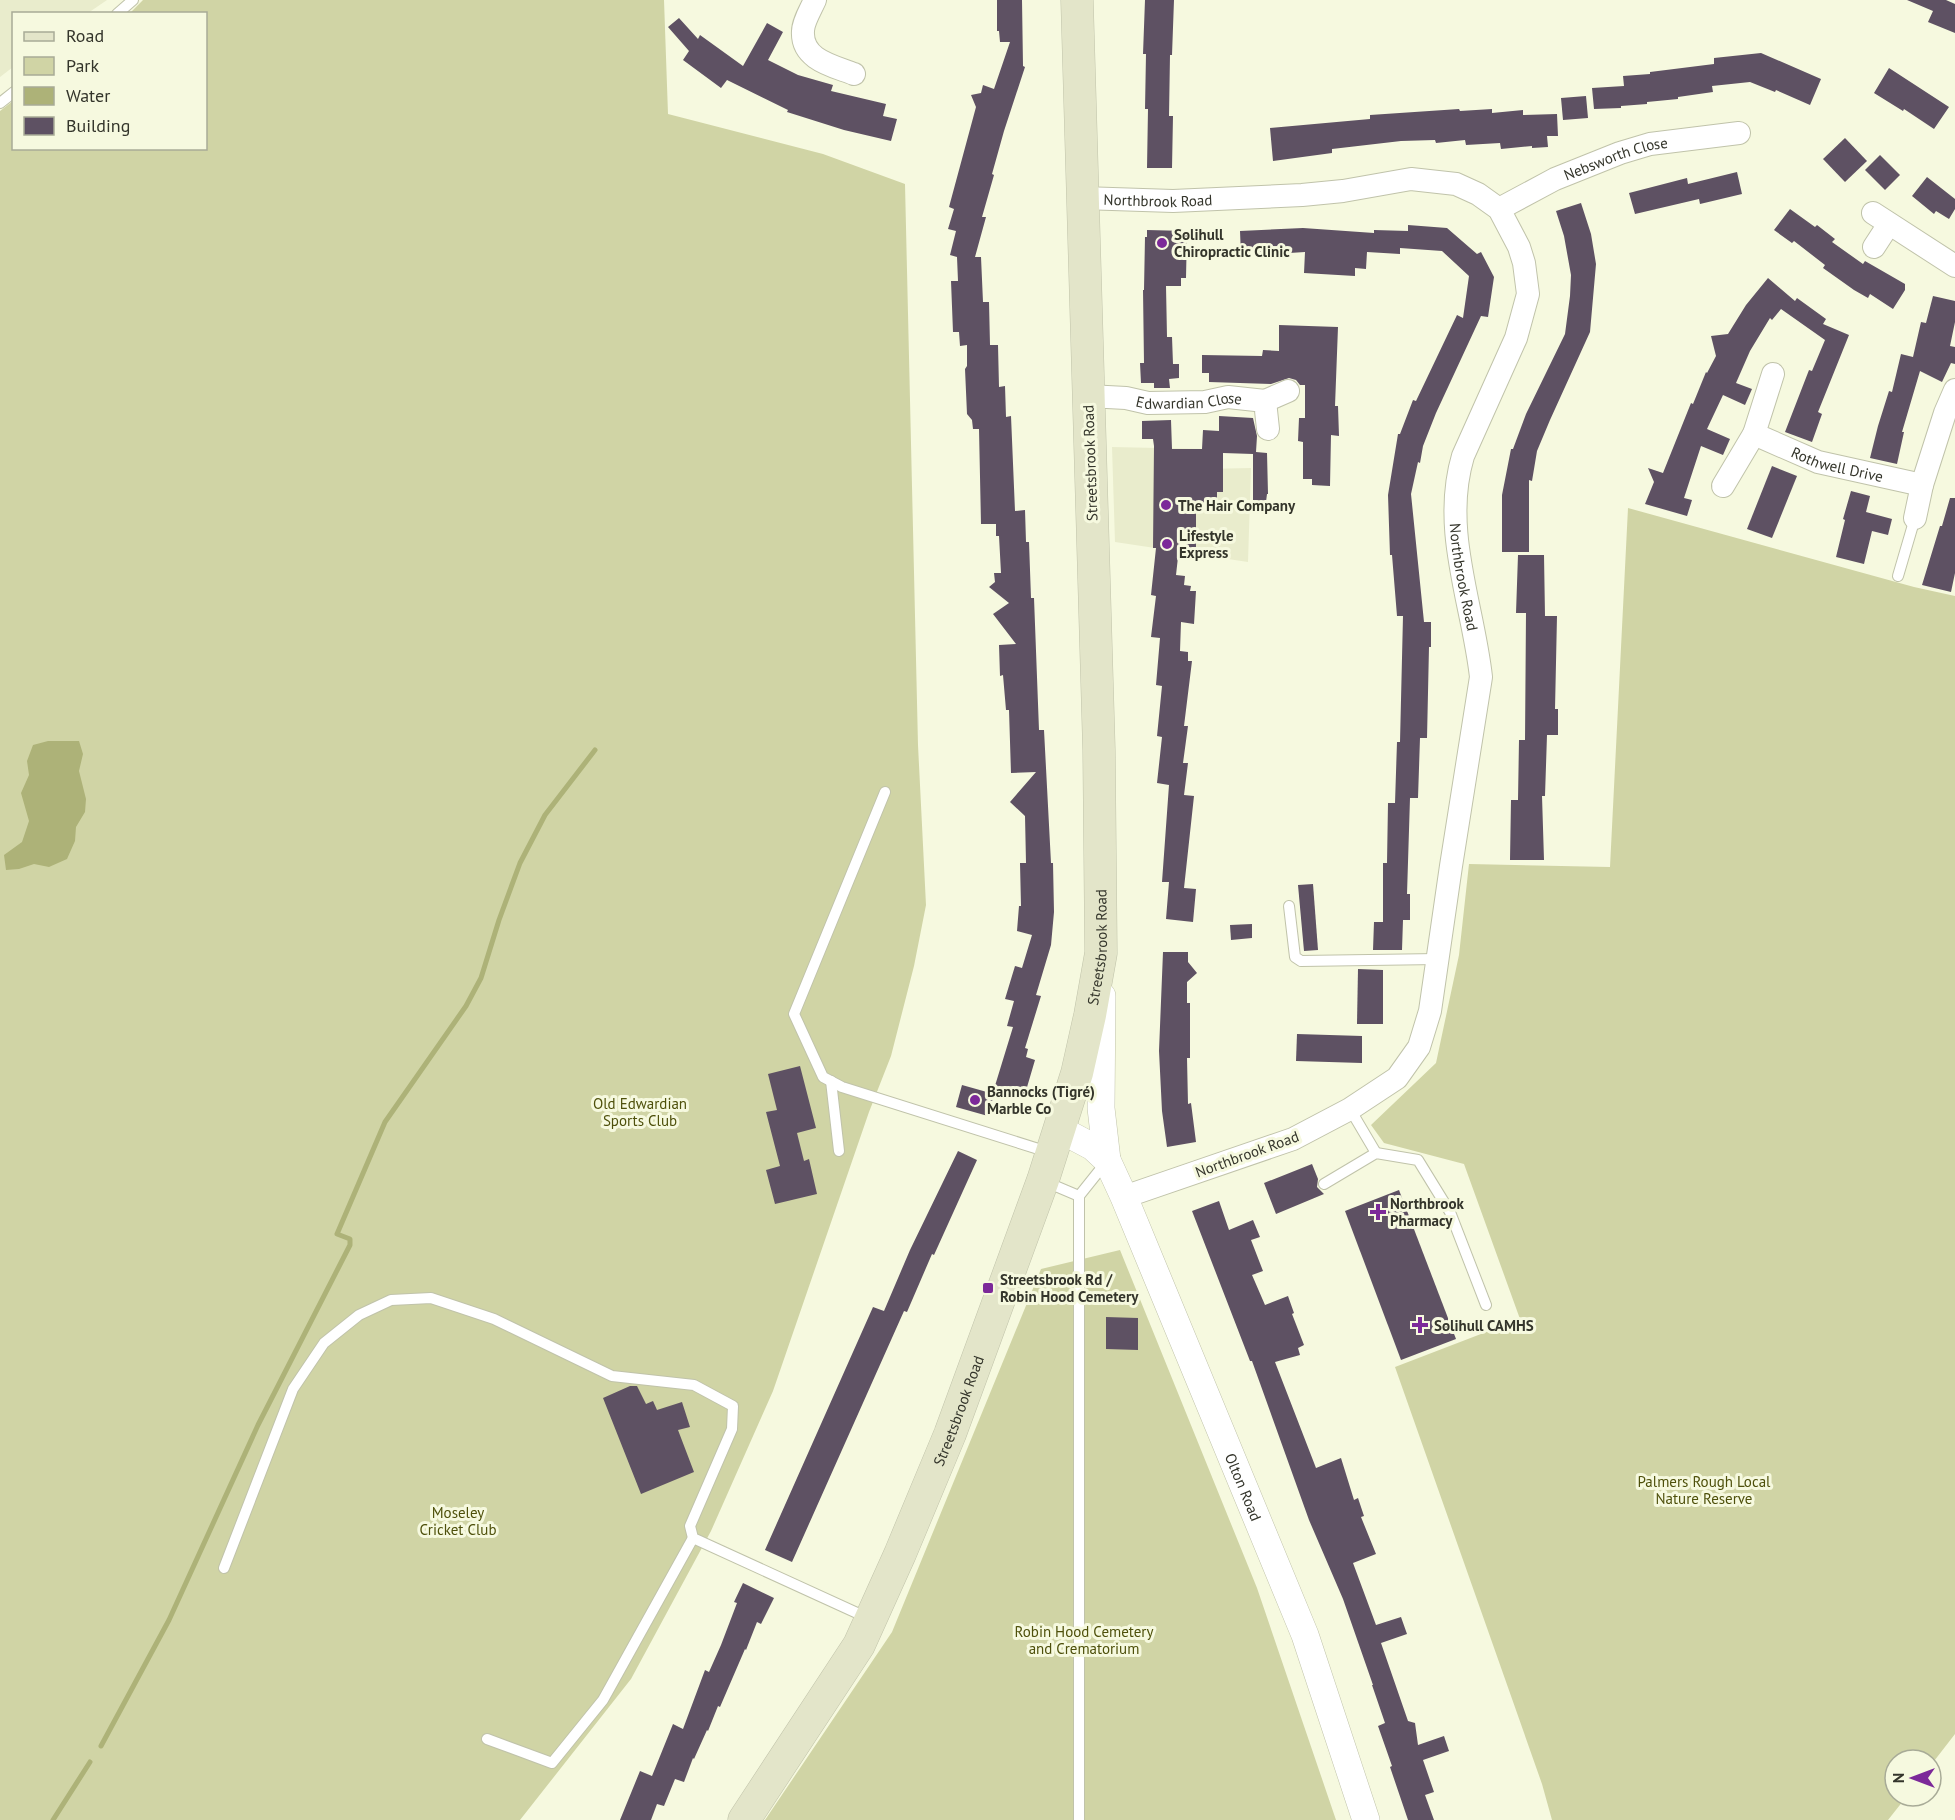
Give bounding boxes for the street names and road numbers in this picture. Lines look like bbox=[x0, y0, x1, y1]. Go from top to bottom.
street label: Nebsworth Close bbox=[1561, 132, 1669, 184]
street label: Northbrook Road bbox=[1103, 189, 1213, 211]
street label: Edwardian Close bbox=[1134, 388, 1243, 413]
street label: Streetsbrook Road bbox=[1078, 405, 1102, 521]
street label: Rothwell Drive bbox=[1788, 442, 1885, 486]
street label: Northbrook Road bbox=[1446, 523, 1483, 632]
street label: Streetsbrook Road bbox=[1082, 889, 1110, 1007]
street label: Northbrook Road bbox=[1193, 1126, 1301, 1182]
street label: Streetsbrook Road bbox=[928, 1353, 987, 1469]
street label: Olton Road bbox=[1221, 1450, 1266, 1524]

